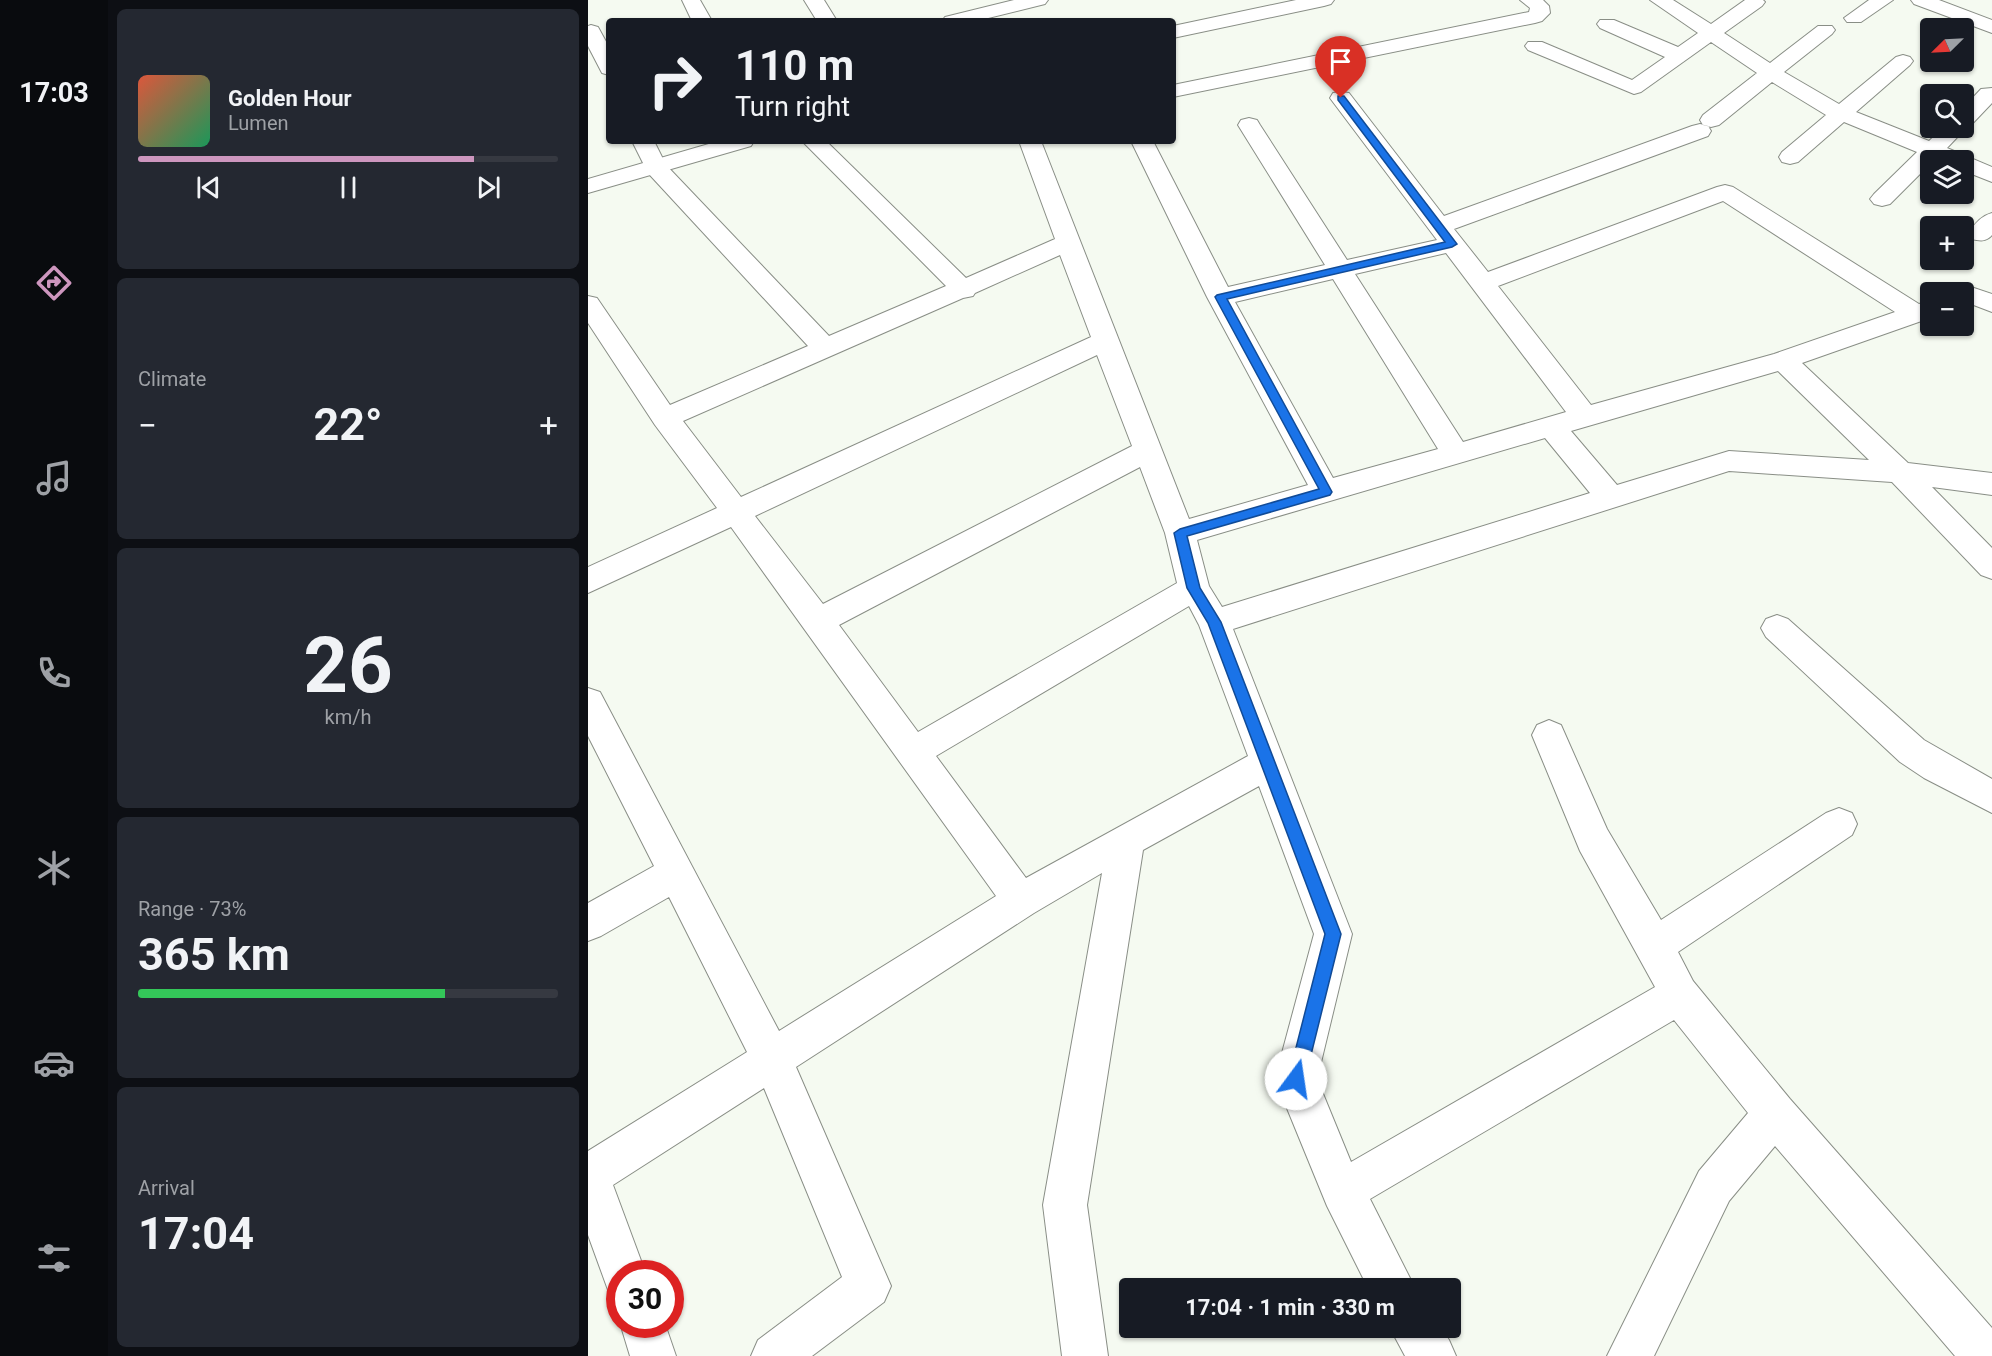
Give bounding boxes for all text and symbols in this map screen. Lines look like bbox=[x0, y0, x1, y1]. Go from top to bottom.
north arrow bbox=[1920, 18, 1974, 72]
map controls bbox=[1920, 18, 1974, 336]
pin bbox=[1315, 36, 1366, 98]
text: 110 m bbox=[735, 41, 854, 90]
icon: right bbox=[636, 42, 714, 120]
icon: arrive bbox=[1324, 45, 1357, 78]
text: 17:03 bbox=[19, 77, 89, 109]
button: search bbox=[1920, 84, 1974, 138]
text: Golden Hour bbox=[228, 86, 352, 111]
text: Turn right bbox=[735, 91, 850, 123]
text: Lumen bbox=[228, 111, 289, 135]
button: layers bbox=[1920, 150, 1974, 204]
icon: previous bbox=[192, 171, 225, 204]
icon: pause bbox=[332, 171, 365, 204]
icon: next bbox=[472, 171, 505, 204]
button: + bbox=[1920, 216, 1974, 270]
icon: directions bbox=[33, 262, 75, 304]
button: − bbox=[1920, 282, 1974, 336]
text: Climate bbox=[138, 367, 206, 391]
text: 22° bbox=[313, 398, 383, 451]
text: − bbox=[138, 406, 157, 445]
text: + bbox=[539, 406, 558, 445]
icon: music bbox=[33, 457, 75, 499]
text: 26 bbox=[303, 620, 393, 711]
icon: phone bbox=[33, 652, 75, 694]
text: km/h bbox=[325, 705, 371, 729]
icon: climate bbox=[33, 847, 75, 889]
text: Range · 73% bbox=[138, 897, 246, 921]
text: 365 km bbox=[138, 928, 290, 981]
icon: car bbox=[33, 1042, 75, 1084]
position arrow bbox=[1264, 1047, 1328, 1111]
text: Arrival bbox=[138, 1176, 195, 1200]
text: 17:04 bbox=[138, 1207, 254, 1260]
icon: filters bbox=[33, 1237, 75, 1279]
speed limit sign: 30 bbox=[606, 1260, 684, 1338]
text: 17:04 · 1 min · 330 m bbox=[1185, 1295, 1395, 1320]

